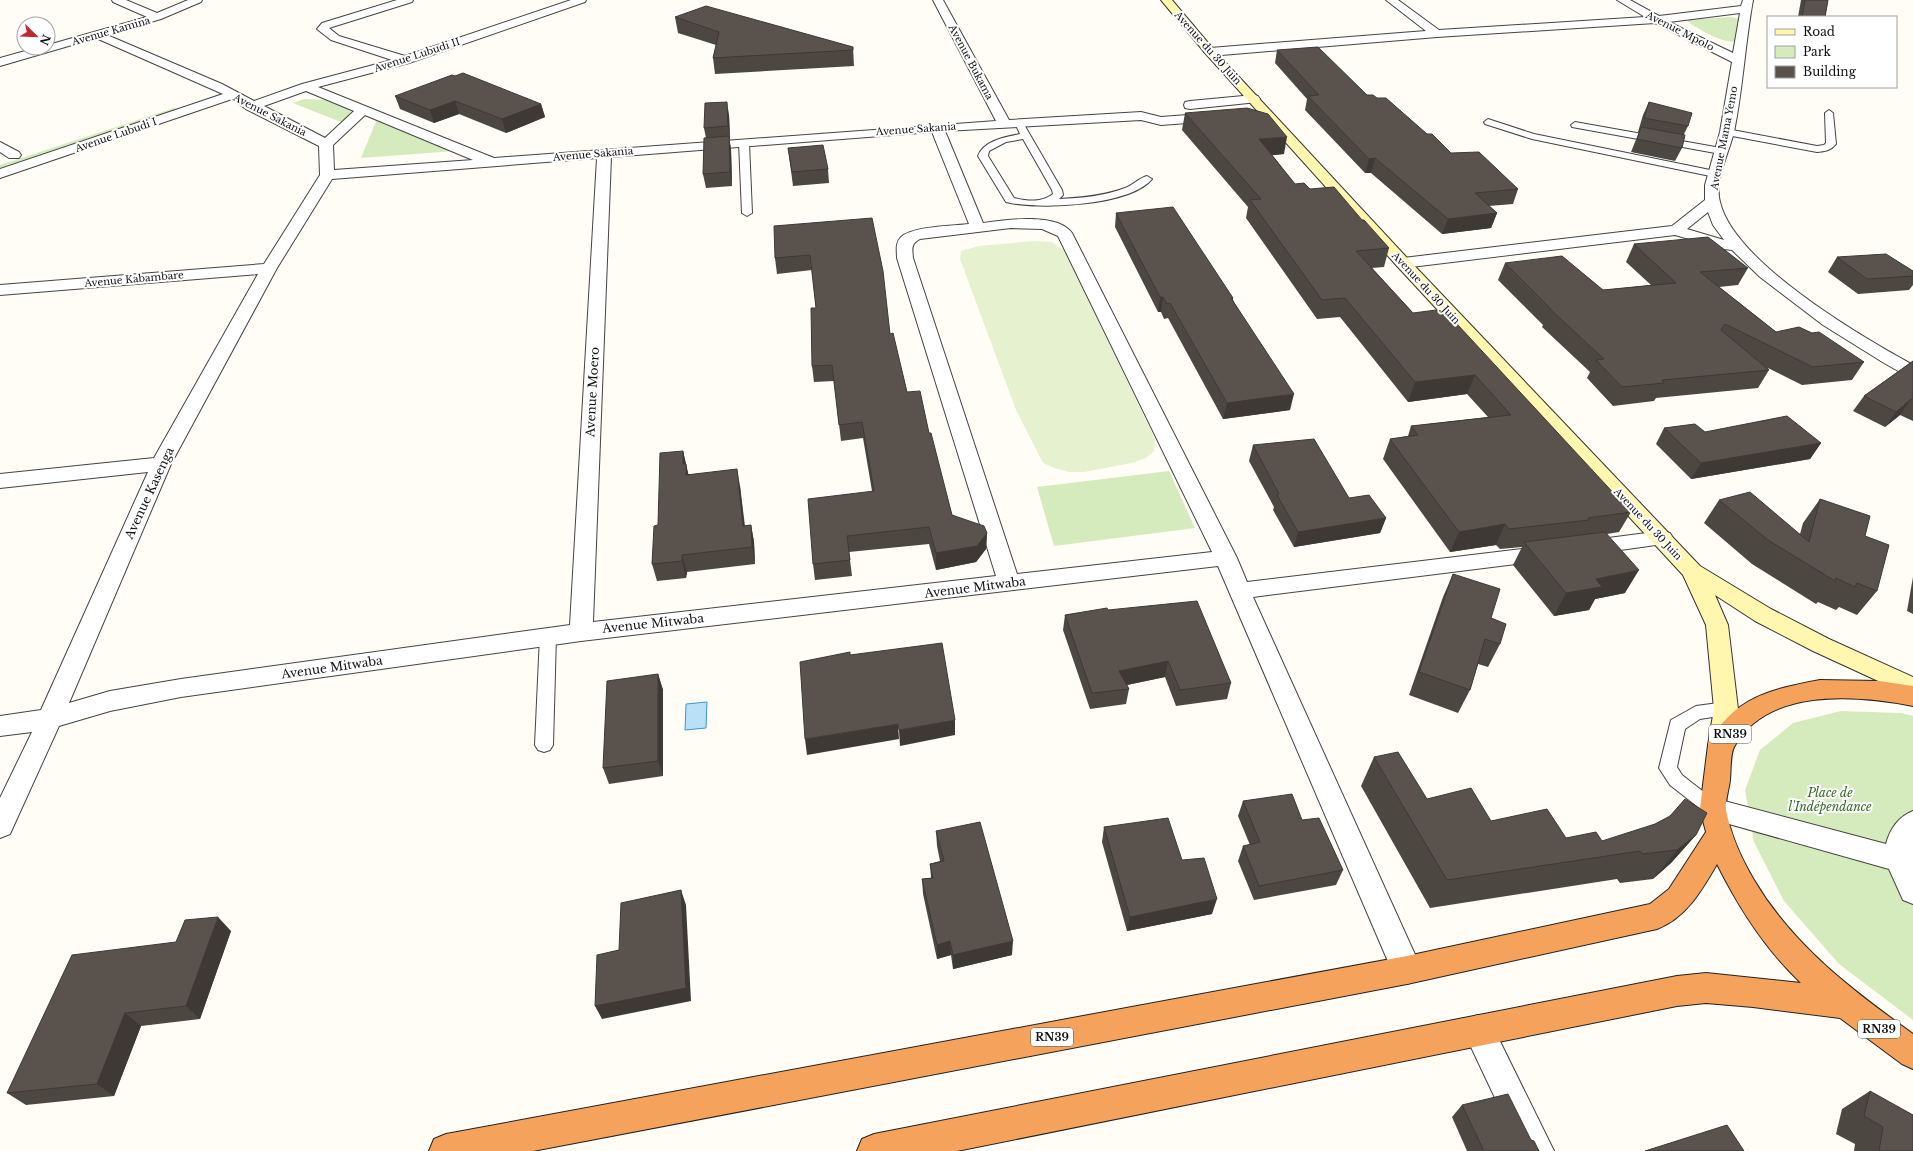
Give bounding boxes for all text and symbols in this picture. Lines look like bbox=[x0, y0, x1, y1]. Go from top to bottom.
street label: Avenue du 30 Juin bbox=[1171, 8, 1244, 87]
street label: Avenue Mpolo bbox=[1643, 8, 1717, 54]
street label: Avenue Kamina bbox=[69, 13, 152, 49]
north arrow bbox=[16, 16, 56, 56]
legend bbox=[1767, 16, 1897, 88]
street label: Avenue Bukama bbox=[945, 21, 996, 102]
text: Road bbox=[1803, 24, 1835, 39]
text: N bbox=[36, 32, 54, 48]
street label: Avenue Lubudi II bbox=[371, 35, 462, 75]
text: Park bbox=[1803, 44, 1831, 59]
text: Building bbox=[1803, 64, 1857, 79]
street label: Avenue Mama Yemo bbox=[1707, 85, 1741, 192]
street label: Avenue Sakania bbox=[230, 90, 309, 139]
street label: Avenue Lubudi I bbox=[73, 115, 158, 155]
street label: Avenue Sakania bbox=[874, 120, 957, 138]
street label: Avenue Sakania bbox=[551, 144, 634, 164]
street label: Avenue du 30 Juin bbox=[1388, 248, 1463, 327]
street label: Avenue Kabambare bbox=[83, 268, 184, 290]
street label: Avenue Moero bbox=[582, 346, 602, 438]
street label: Avenue Kasenga bbox=[121, 444, 177, 542]
street label: Avenue du 30 Juin bbox=[1610, 484, 1685, 563]
street label: Avenue Mitwaba bbox=[922, 573, 1027, 601]
street label: Avenue Mitwaba bbox=[600, 610, 705, 636]
street label: Avenue Mitwaba bbox=[279, 652, 384, 682]
road number: RN39 bbox=[1709, 725, 1751, 743]
park label: Place de l'Indépendance bbox=[1788, 785, 1872, 814]
road number: RN39 bbox=[1858, 1020, 1900, 1038]
road number: RN39 bbox=[1031, 1028, 1073, 1046]

